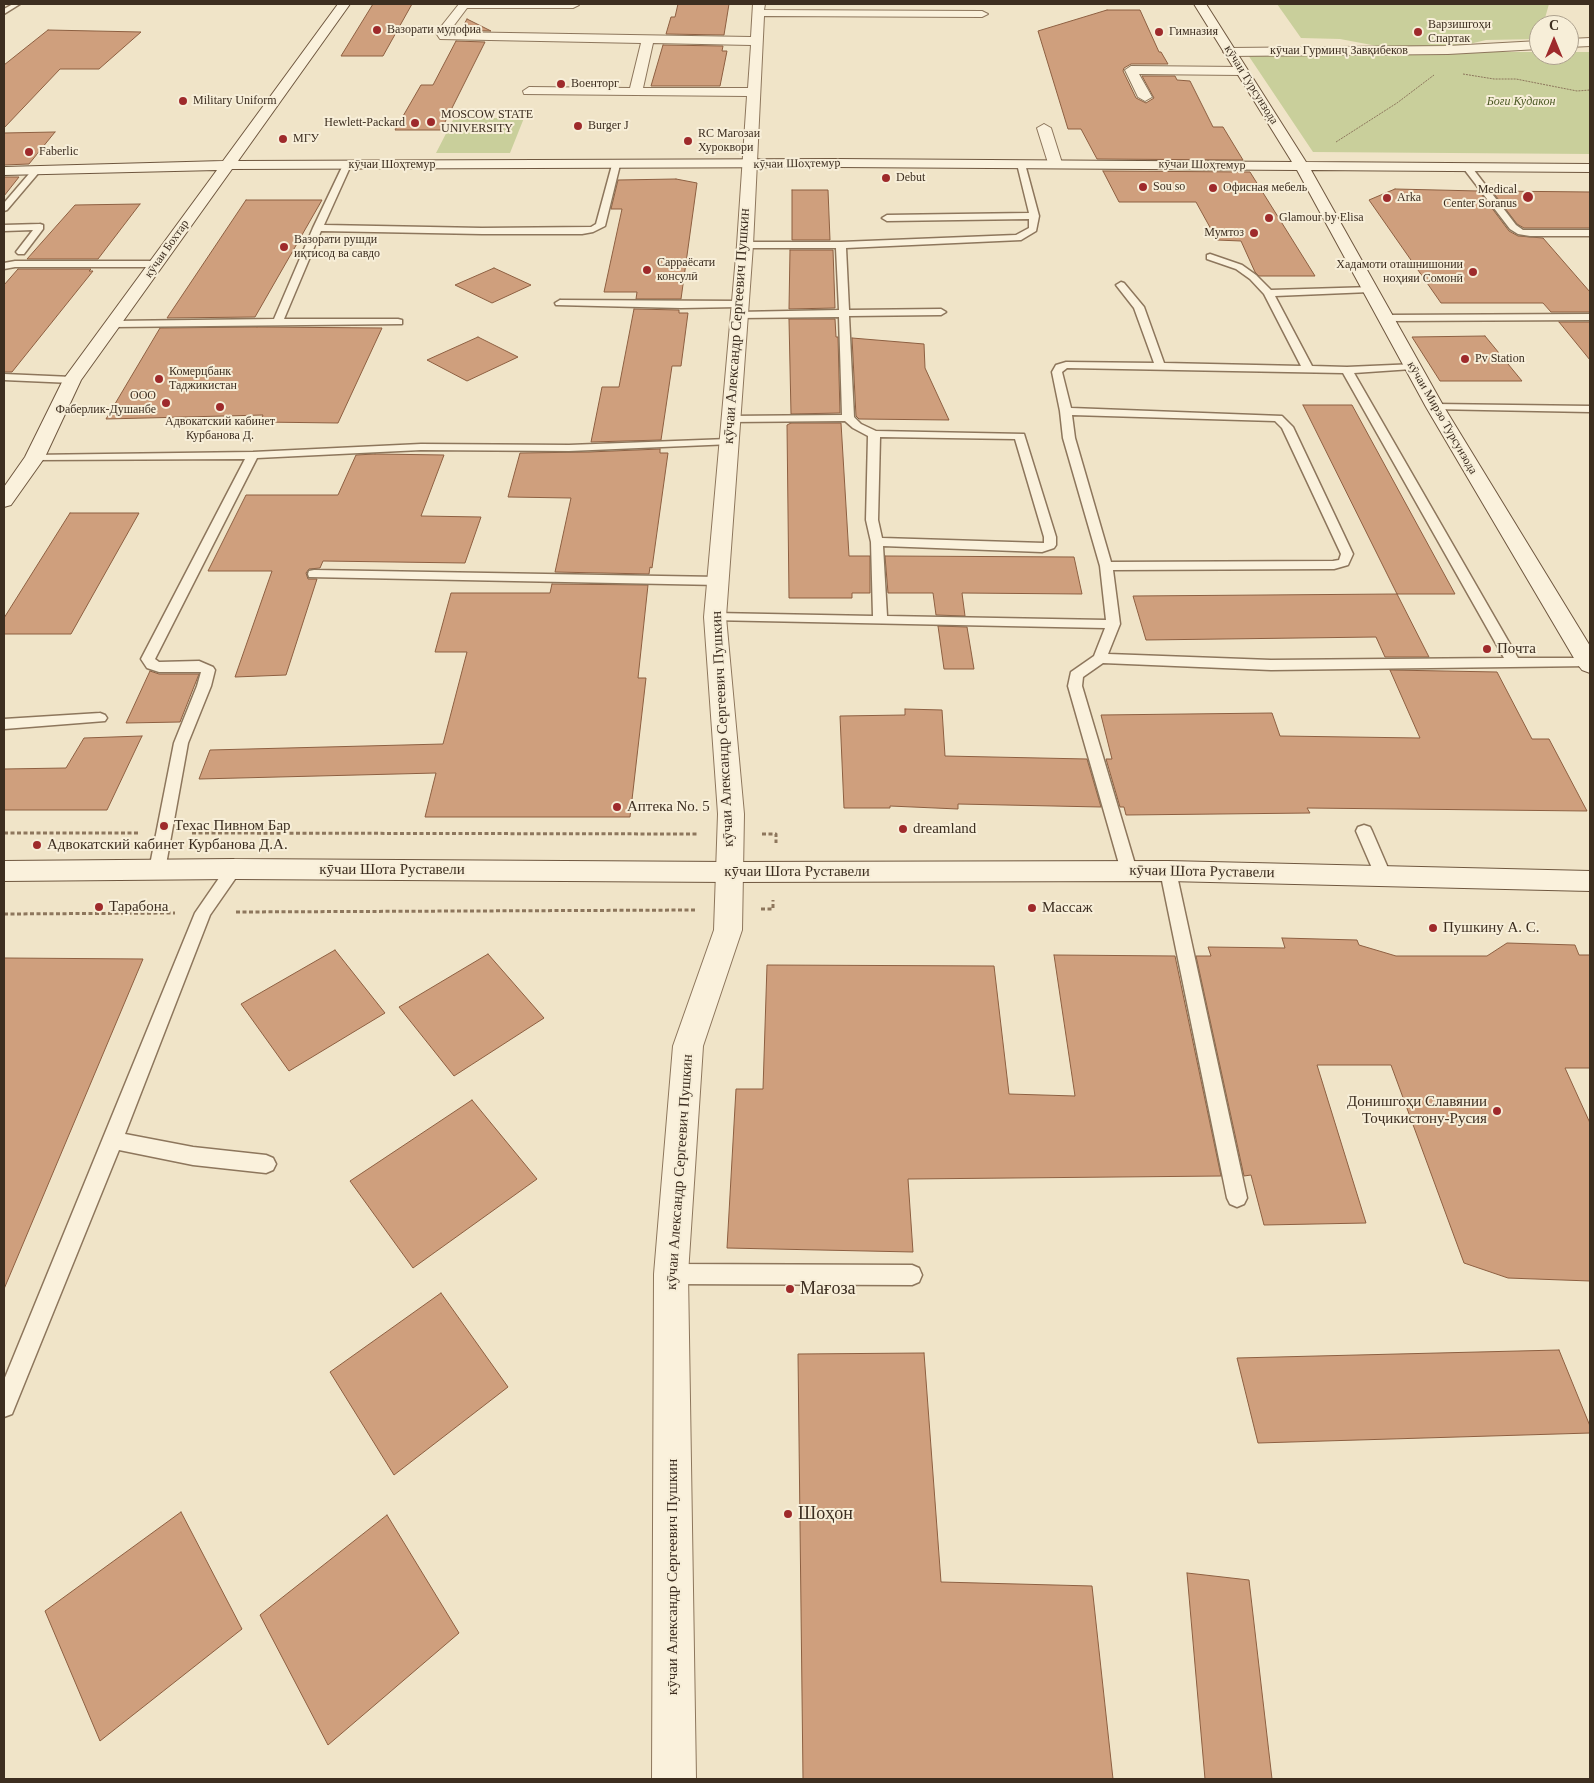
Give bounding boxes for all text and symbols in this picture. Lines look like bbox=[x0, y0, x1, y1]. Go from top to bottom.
north arrow bbox=[1529, 15, 1579, 65]
place label: Варзишгоҳи Спартак bbox=[1428, 18, 1491, 46]
text: С bbox=[1549, 18, 1559, 33]
place label: Вазорати мудофиа bbox=[387, 23, 481, 37]
marker: Вазорати мудофиа bbox=[371, 24, 383, 36]
place label: Гимназия bbox=[1169, 25, 1218, 39]
marker: Гимназия bbox=[1153, 26, 1165, 38]
marker: Варзишгоҳи Спартак bbox=[1412, 26, 1424, 38]
street label: кӯчаи Турсунзода bbox=[1221, 43, 1281, 127]
street label: кӯчаи Гурминҷ Завқибеков bbox=[1270, 44, 1408, 58]
place label: Военторг bbox=[571, 77, 619, 91]
marker: Военторг bbox=[555, 78, 567, 90]
place label: Military Uniform bbox=[193, 94, 277, 108]
marker: Military Uniform bbox=[177, 95, 189, 107]
park label: Боғи Кудакон bbox=[1487, 95, 1555, 109]
place label: MOSCOW STATE UNIVERSITY bbox=[441, 108, 533, 136]
place label: Hewlett-Packard bbox=[324, 116, 405, 130]
marker: MOSCOW STATE UNIVERSITY bbox=[425, 116, 437, 128]
marker: Hewlett-Packard bbox=[409, 117, 421, 129]
place label: Burger J bbox=[588, 119, 629, 133]
marker: Burger J bbox=[572, 120, 584, 132]
place label: RC Магозаи Хуроквори bbox=[698, 127, 760, 155]
place label: МГУ bbox=[293, 132, 319, 146]
marker: МГУ bbox=[277, 133, 289, 145]
marker: RC Магозаи Хуроквори bbox=[682, 135, 694, 147]
place label: Faberlic bbox=[39, 145, 78, 159]
marker: Faberlic bbox=[23, 146, 35, 158]
street label: кӯчаи Шоҳтемур bbox=[753, 156, 841, 172]
street label: кӯчаи Шоҳтемур bbox=[1158, 157, 1246, 173]
street label: кӯчаи Шоҳтемур bbox=[349, 158, 435, 172]
place label: Debut bbox=[896, 171, 925, 185]
marker: Debut bbox=[880, 172, 892, 184]
place label: Sou so bbox=[1153, 180, 1185, 194]
marker: Sou so bbox=[1137, 181, 1149, 193]
place label: Офисная мебель bbox=[1223, 181, 1307, 195]
marker: Офисная мебель bbox=[1207, 182, 1219, 194]
place label: Medical Center Soranus bbox=[1443, 183, 1517, 211]
marker: Medical Center Soranus bbox=[1521, 190, 1535, 204]
place label: Arka bbox=[1397, 191, 1421, 205]
marker: Arka bbox=[1381, 192, 1393, 204]
street label: кӯчаи Александр Сергеевич Пушкин bbox=[720, 208, 754, 444]
place label: Glamour by Elisa bbox=[1279, 211, 1364, 225]
marker: Glamour by Elisa bbox=[1263, 212, 1275, 224]
street label: кӯчаи Бохтар bbox=[142, 217, 192, 281]
place label: Мумтоз bbox=[1204, 226, 1244, 240]
marker: Мумтоз bbox=[1248, 227, 1260, 239]
place label: Вазорати рушди иқтисод ва савдо bbox=[294, 233, 380, 261]
marker: Вазорати рушди иқтисод ва савдо bbox=[278, 241, 290, 253]
place label: Сарраёсати консулӣ bbox=[657, 256, 715, 284]
place label: Хадамоти оташнишонии ноҳияи Сомонӣ bbox=[1336, 258, 1463, 286]
marker: Сарраёсати консулӣ bbox=[641, 264, 653, 276]
marker: Хадамоти оташнишонии ноҳияи Сомонӣ bbox=[1467, 266, 1479, 278]
place label: Pv Station bbox=[1475, 352, 1525, 366]
marker: Pv Station bbox=[1459, 353, 1471, 365]
street label: кӯчаи Мирзо Турсунзода bbox=[1404, 359, 1480, 477]
place label: Комерцбанк Таджикистан bbox=[169, 365, 237, 393]
marker: Комерцбанк Таджикистан bbox=[153, 373, 165, 385]
place label: ООО Фаберлик-Душанбе bbox=[55, 389, 156, 417]
marker: ООО Фаберлик-Душанбе bbox=[160, 397, 172, 409]
marker: Адвокатский кабинет Курбанова Д. bbox=[214, 401, 226, 413]
place label: Адвокатский кабинет Курбанова Д. bbox=[165, 415, 275, 443]
street label: кӯчаи Александр Сергеевич Пушкин bbox=[708, 611, 738, 847]
place label: Почта bbox=[1497, 640, 1536, 658]
marker: Почта bbox=[1481, 643, 1493, 655]
place label: Аптека No. 5 bbox=[627, 798, 710, 816]
marker: Аптека No. 5 bbox=[611, 801, 623, 813]
place label: Техас Пивном Бар bbox=[174, 817, 291, 835]
marker: Техас Пивном Бар bbox=[158, 820, 170, 832]
place label: dreamland bbox=[913, 820, 976, 838]
marker: dreamland bbox=[897, 823, 909, 835]
place label: Адвокатский кабинет Курбанова Д.А. bbox=[47, 836, 288, 854]
marker: Адвокатский кабинет Курбанова Д.А. bbox=[31, 839, 43, 851]
street label: кӯчаи Шота Руставели bbox=[319, 861, 465, 879]
street label: кӯчаи Шота Руставели bbox=[1129, 862, 1275, 882]
street label: кӯчаи Шота Руставели bbox=[724, 863, 870, 881]
place label: Тарабона bbox=[109, 898, 168, 916]
place label: Массаж bbox=[1042, 899, 1093, 917]
marker: Тарабона bbox=[93, 901, 105, 913]
marker: Массаж bbox=[1026, 902, 1038, 914]
place label: Пушкину А. С. bbox=[1443, 919, 1540, 937]
marker: Пушкину А. С. bbox=[1427, 922, 1439, 934]
street label: кӯчаи Александр Сергеевич Пушкин bbox=[663, 1054, 697, 1290]
place label: Донишгоҳи Славянии Тоҷикистону-Русия bbox=[1347, 1093, 1487, 1128]
marker: Донишгоҳи Славянии Тоҷикистону-Русия bbox=[1491, 1105, 1503, 1117]
place label: Мағоза bbox=[800, 1278, 855, 1300]
marker: Мағоза bbox=[784, 1283, 796, 1295]
street label: кӯчаи Александр Сергеевич Пушкин bbox=[664, 1459, 682, 1695]
place label: Шоҳон bbox=[798, 1503, 853, 1525]
marker: Шоҳон bbox=[782, 1508, 794, 1520]

